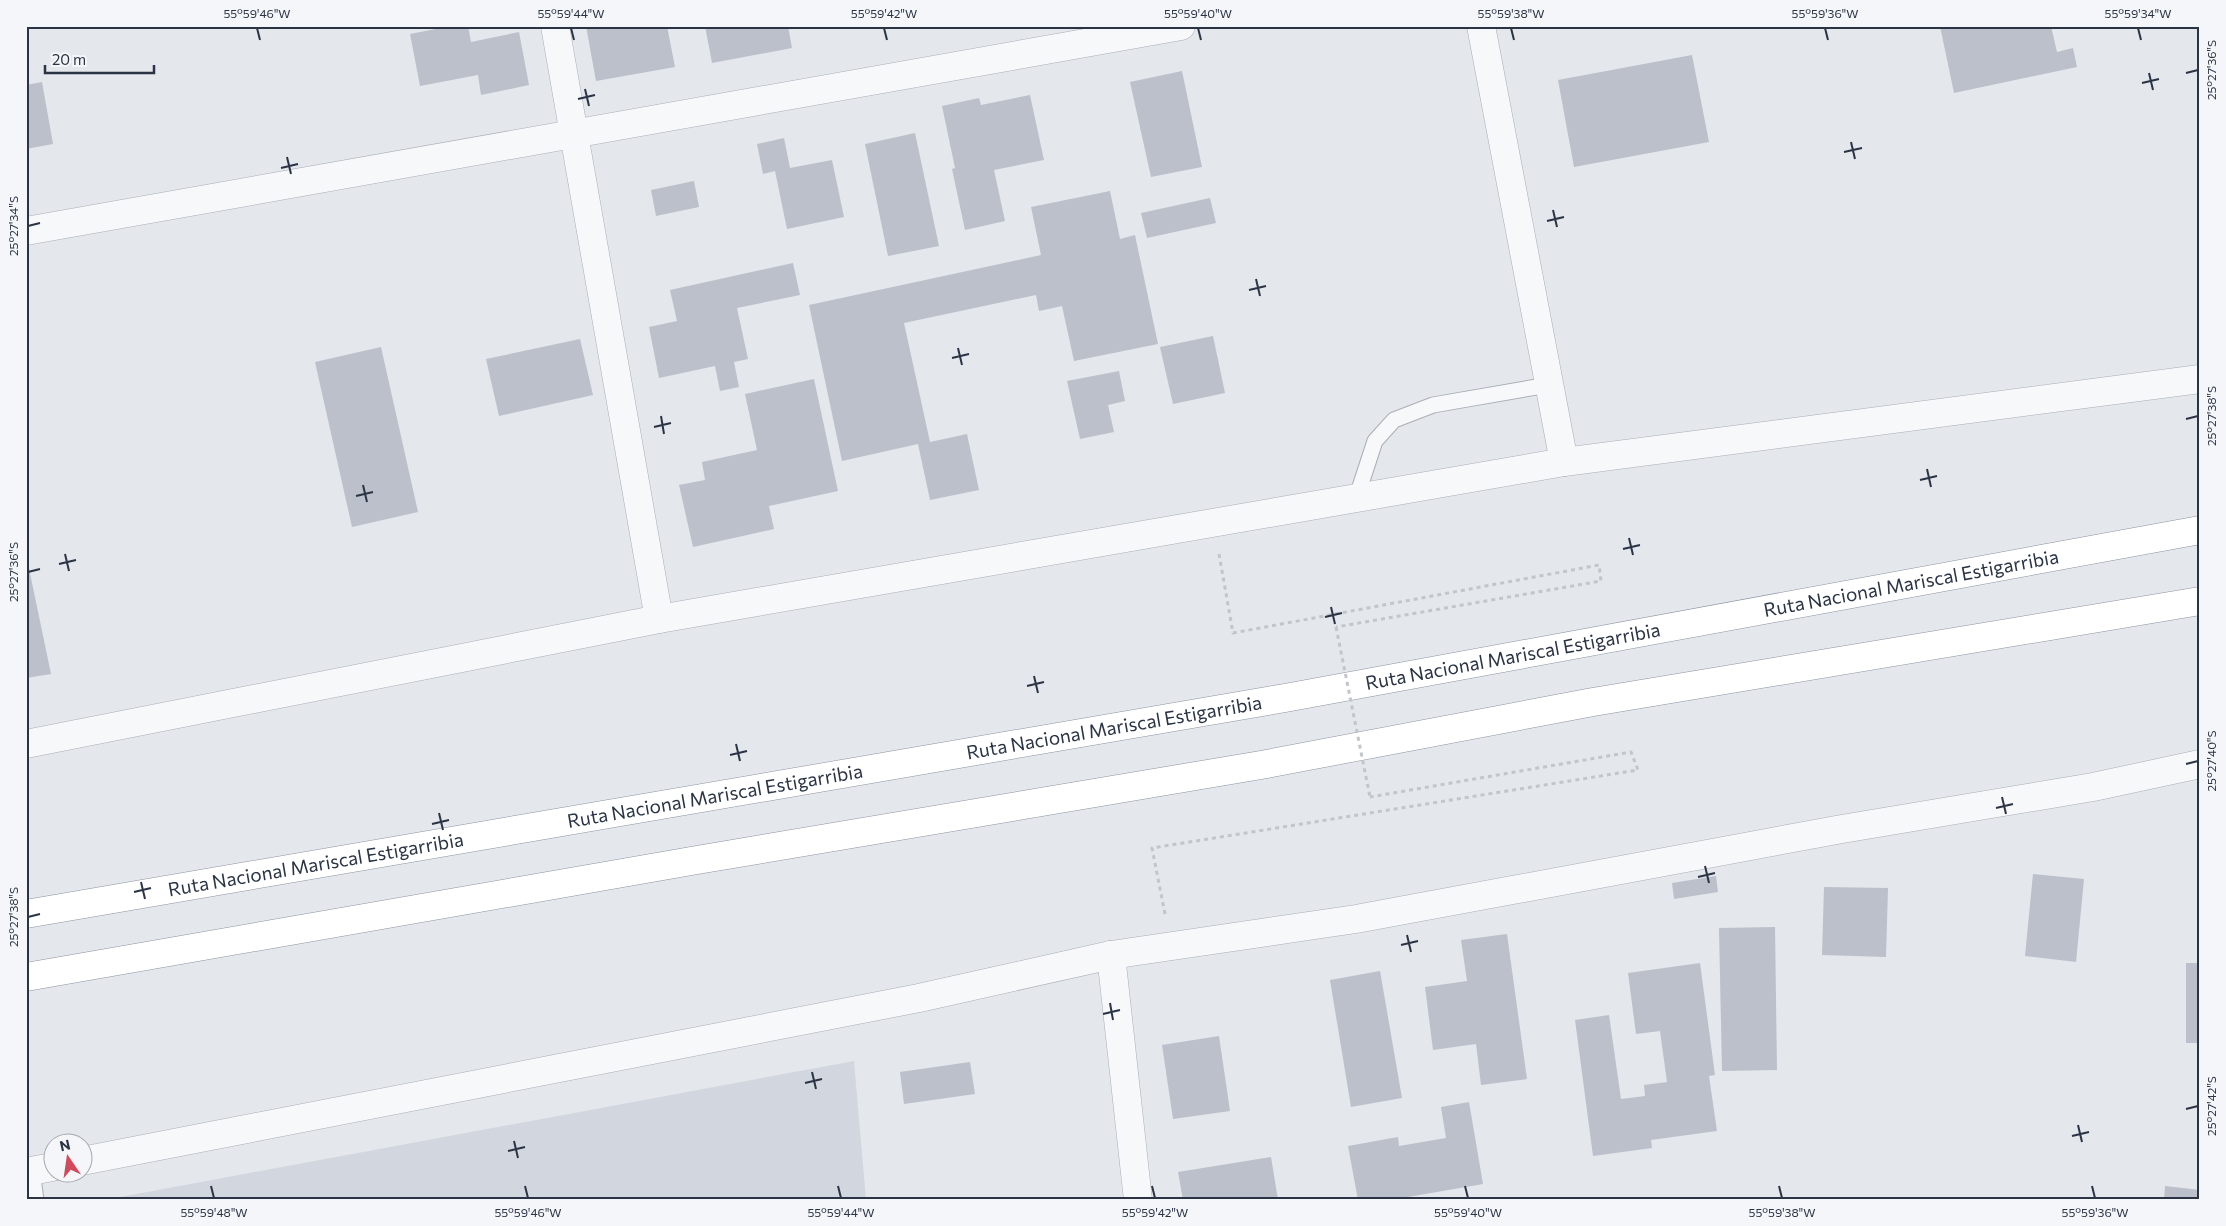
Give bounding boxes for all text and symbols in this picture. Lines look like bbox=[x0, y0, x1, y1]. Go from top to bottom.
text: 55°59'46"W bbox=[223, 6, 291, 20]
text: 55°59'44"W bbox=[537, 6, 605, 20]
text: 55°59'42"W bbox=[851, 6, 917, 20]
text: 55°59'40"W bbox=[1164, 6, 1232, 20]
text: 55°59'38"W bbox=[1478, 6, 1544, 20]
text: 55°59'36"W bbox=[1792, 6, 1858, 20]
text: 55°59'34"W bbox=[2105, 6, 2171, 20]
text: 25°27'36"S bbox=[2204, 40, 2218, 100]
scale bar bbox=[45, 42, 154, 74]
text: 20 m bbox=[52, 50, 86, 68]
text: 25°27'34"S bbox=[6, 196, 20, 256]
text: 25°27'38"S bbox=[2204, 386, 2218, 446]
text: 25°27'36"S bbox=[6, 542, 20, 602]
street label: Ruta Nacional Mariscal Estigarribia bbox=[1762, 544, 2060, 621]
street label: Ruta Nacional Mariscal Estigarribia bbox=[1363, 617, 1662, 694]
street label: Ruta Nacional Mariscal Estigarribia bbox=[964, 690, 1264, 763]
text: 25°27'40"S bbox=[2204, 730, 2218, 792]
street label: Ruta Nacional Mariscal Estigarribia bbox=[565, 759, 864, 832]
street label: Ruta Nacional Mariscal Estigarribia bbox=[166, 827, 465, 900]
text: 25°27'38"S bbox=[6, 887, 20, 947]
text: 25°27'42"S bbox=[2204, 1076, 2218, 1136]
north arrow bbox=[42, 1134, 92, 1184]
text: N bbox=[58, 1135, 72, 1154]
text: 55°59'48"W bbox=[180, 1205, 248, 1219]
text: 55°59'46"W bbox=[494, 1205, 562, 1219]
text: 55°59'44"W bbox=[807, 1205, 875, 1219]
text: 55°59'42"W bbox=[1122, 1205, 1188, 1219]
text: 55°59'40"W bbox=[1434, 1205, 1502, 1219]
text: 55°59'38"W bbox=[1749, 1205, 1815, 1219]
text: 55°59'36"W bbox=[2062, 1205, 2128, 1219]

